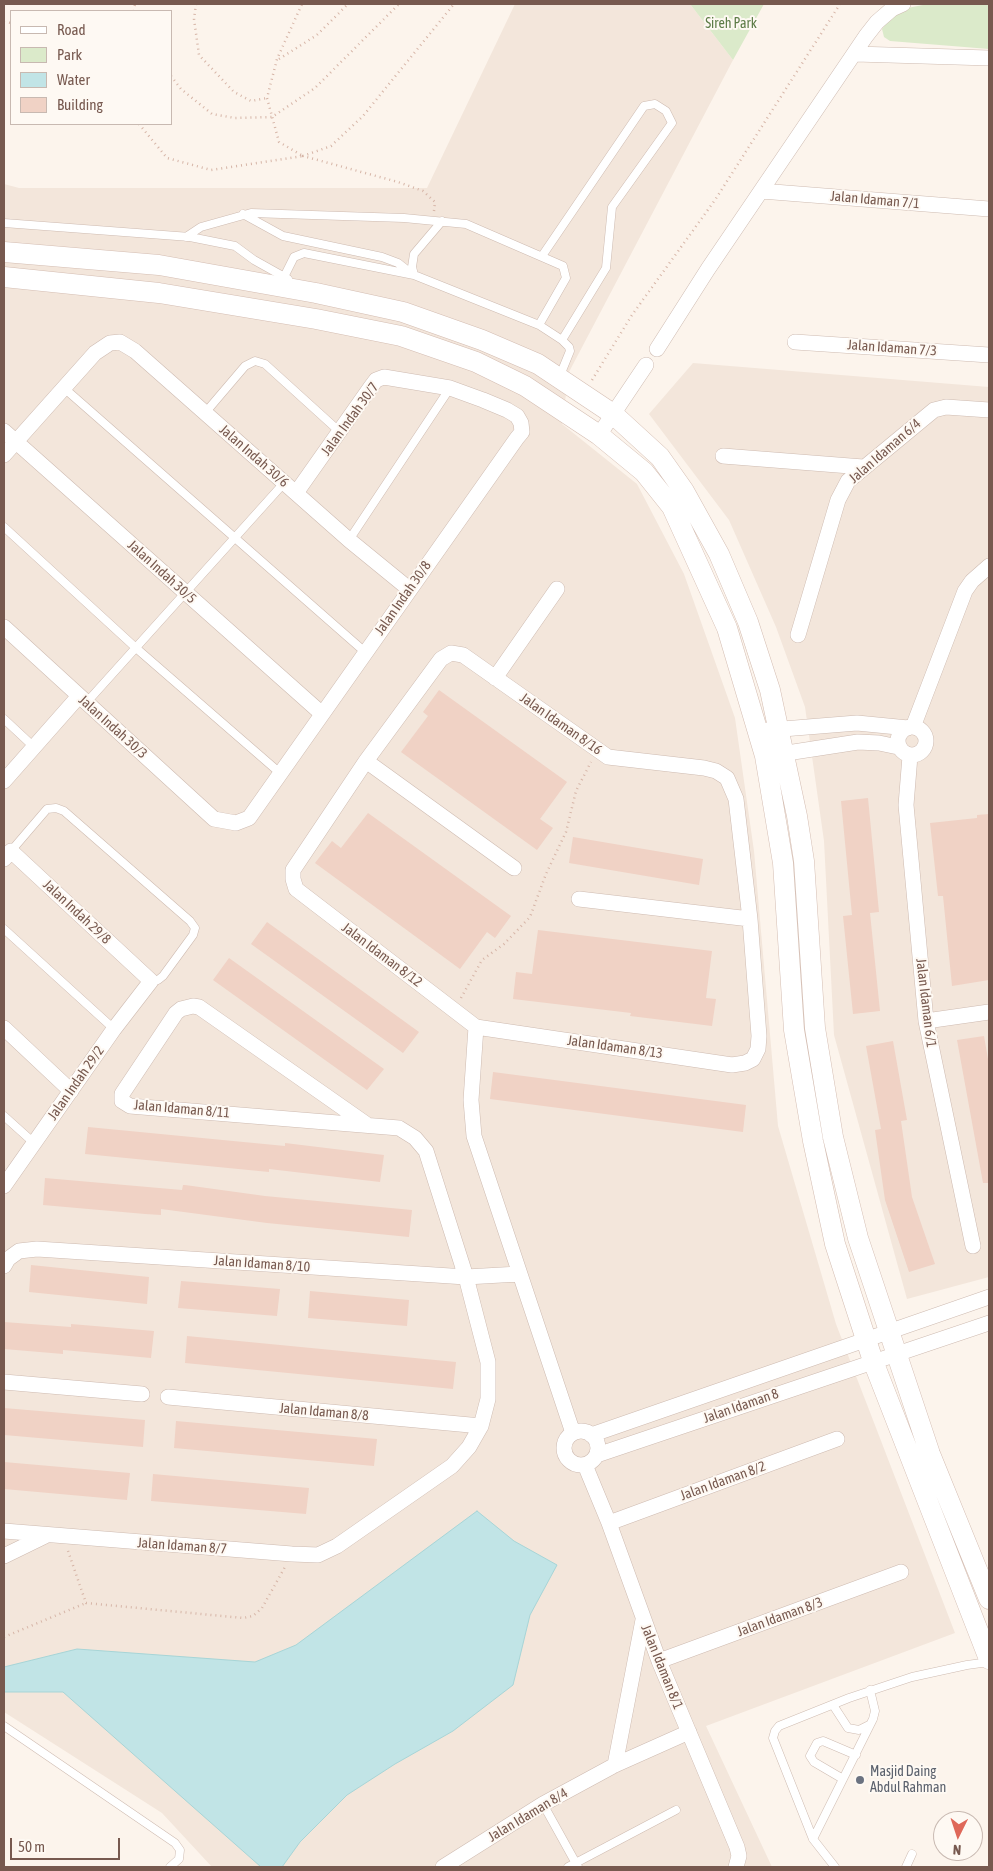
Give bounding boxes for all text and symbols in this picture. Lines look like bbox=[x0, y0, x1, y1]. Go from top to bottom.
legend bbox=[10, 10, 172, 125]
park label: Sireh Park bbox=[705, 16, 757, 32]
text: Road bbox=[57, 21, 86, 38]
text: Park bbox=[57, 46, 82, 63]
text: Water bbox=[57, 71, 90, 88]
text: Building bbox=[57, 96, 103, 113]
street label: Jalan Idaman 7/1 bbox=[830, 188, 920, 212]
street label: Jalan Idaman 7/3 bbox=[847, 336, 937, 360]
street label: Jalan Indah 30/7 bbox=[318, 379, 382, 459]
street label: Jalan Idaman 6/4 bbox=[846, 415, 924, 487]
street label: Jalan Indah 30/6 bbox=[216, 421, 292, 491]
street label: Jalan Indah 30/5 bbox=[124, 537, 200, 607]
street label: Jalan Indah 30/8 bbox=[371, 558, 435, 638]
street label: Jalan Idaman 8/16 bbox=[517, 689, 605, 759]
street label: Jalan Indah 30/3 bbox=[75, 692, 151, 762]
street label: Jalan Indah 29/8 bbox=[40, 876, 114, 948]
street label: Jalan Idaman 8/12 bbox=[338, 919, 426, 991]
street label: Jalan Idaman 6/1 bbox=[912, 957, 940, 1049]
street label: Jalan Idaman 8/13 bbox=[566, 1032, 664, 1062]
street label: Jalan Indah 29/2 bbox=[44, 1043, 108, 1123]
street label: Jalan Idaman 8/11 bbox=[133, 1096, 231, 1122]
street label: Jalan Idaman 8/10 bbox=[213, 1252, 311, 1276]
street label: Jalan Idaman 8 bbox=[701, 1385, 781, 1427]
street label: Jalan Idaman 8/8 bbox=[279, 1400, 369, 1424]
street label: Jalan Idaman 8/2 bbox=[678, 1458, 768, 1504]
street label: Jalan Idaman 8/7 bbox=[137, 1534, 227, 1558]
street label: Jalan Idaman 8/3 bbox=[735, 1594, 825, 1640]
street label: Jalan Idaman 8/1 bbox=[637, 1622, 687, 1712]
place label: Masjid Daing Abdul Rahman bbox=[870, 1764, 946, 1796]
marker: Masjid Daing Abdul Rahman bbox=[854, 1774, 866, 1786]
street label: Jalan Idaman 8/4 bbox=[485, 1785, 571, 1845]
north arrow bbox=[933, 1811, 983, 1861]
scale bar bbox=[12, 1828, 122, 1860]
text: 50 m bbox=[18, 1838, 45, 1855]
text: N bbox=[952, 1842, 962, 1858]

